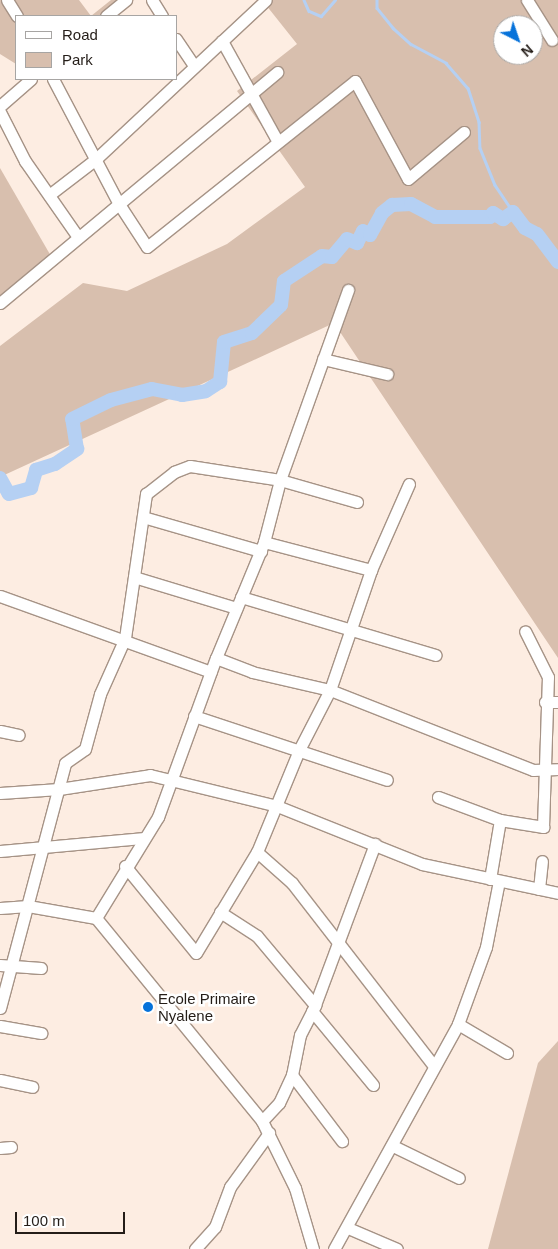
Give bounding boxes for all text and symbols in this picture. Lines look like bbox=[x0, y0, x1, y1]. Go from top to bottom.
legend bbox=[15, 15, 178, 80]
north arrow bbox=[493, 15, 543, 65]
text: Road bbox=[62, 26, 98, 43]
text: N bbox=[518, 41, 536, 60]
text: Park bbox=[62, 51, 93, 68]
place label: Ecole Primaire Nyalene bbox=[158, 989, 256, 1024]
marker: Ecole Primaire Nyalene bbox=[142, 1001, 154, 1013]
scale bar bbox=[18, 1202, 128, 1234]
text: 100 m bbox=[23, 1212, 65, 1229]

